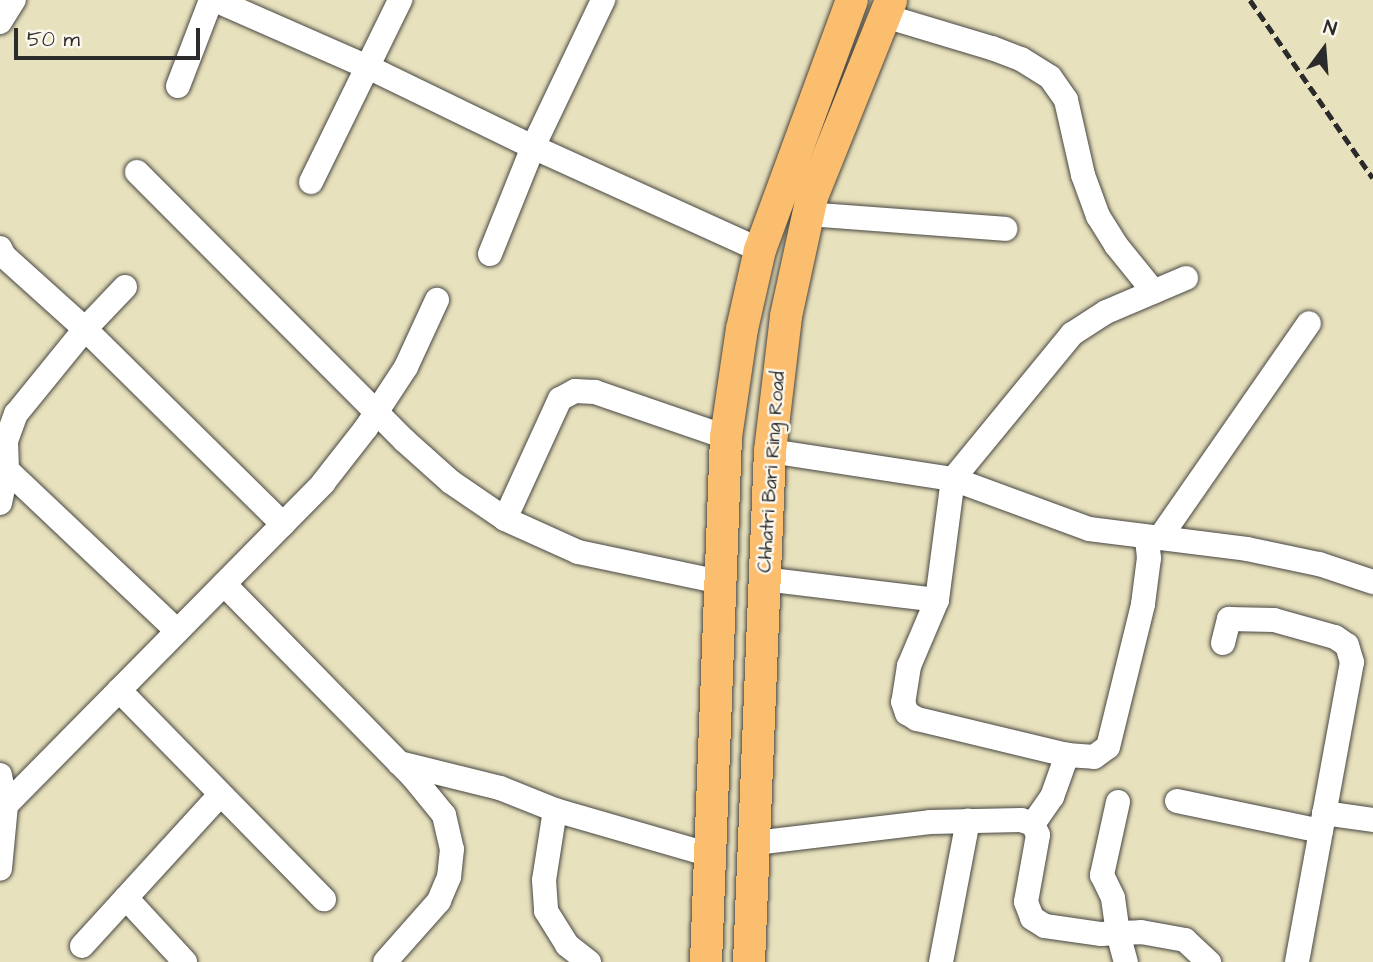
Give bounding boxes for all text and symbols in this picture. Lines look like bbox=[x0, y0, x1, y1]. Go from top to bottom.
scale bar bbox=[18, 14, 203, 58]
north arrow bbox=[1289, 14, 1359, 84]
text: N bbox=[1320, 14, 1339, 43]
text: 50 m bbox=[27, 25, 80, 54]
street label: Chhatri Bari Ring Road bbox=[754, 371, 790, 573]

